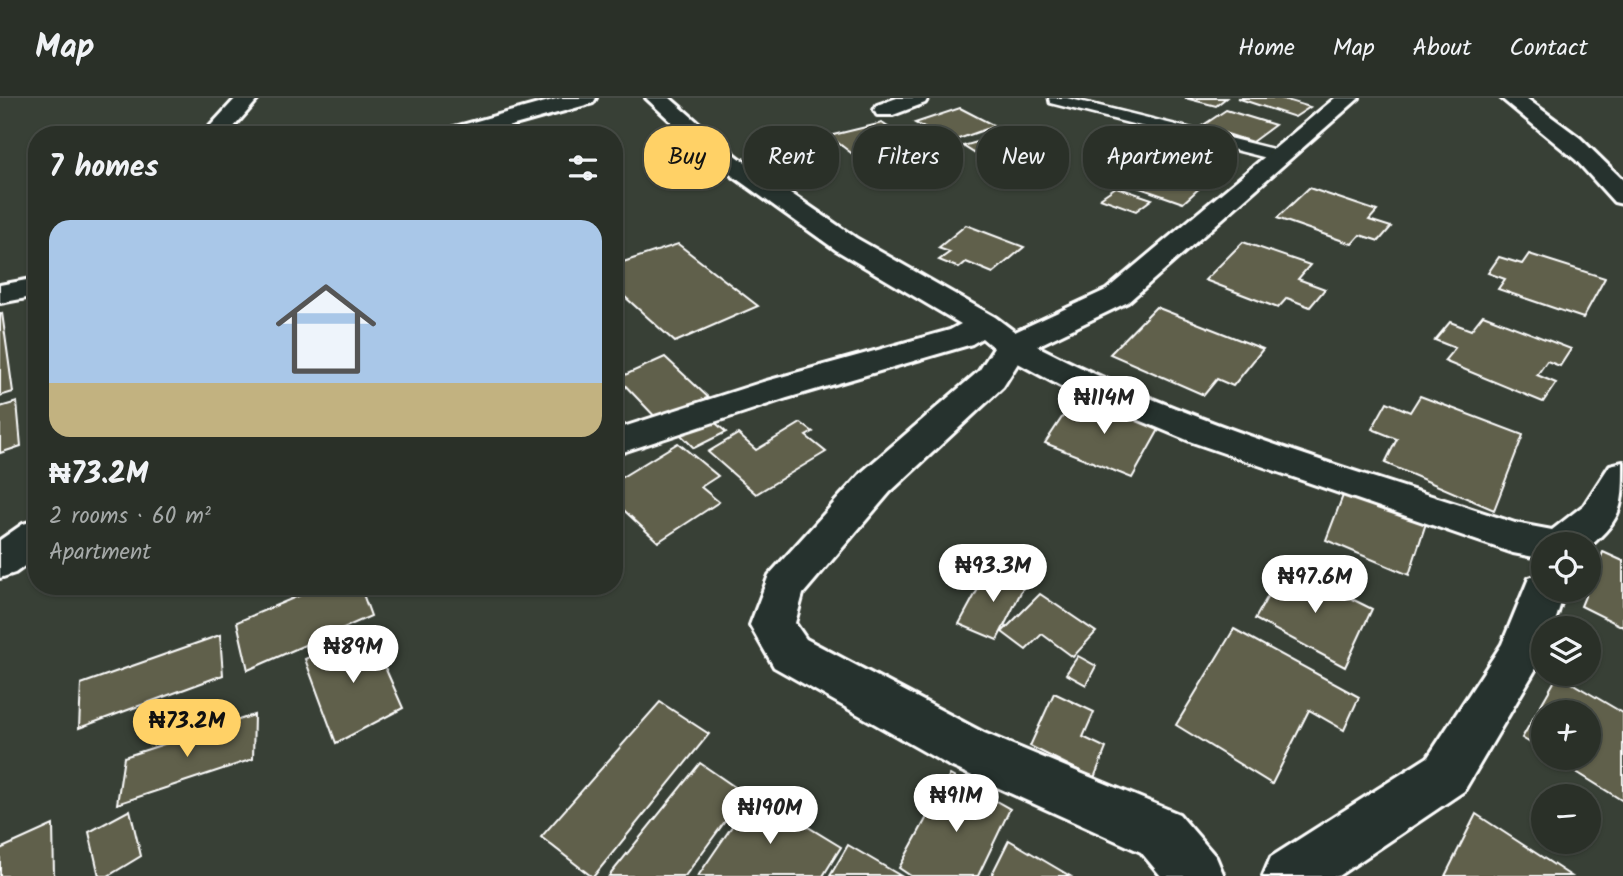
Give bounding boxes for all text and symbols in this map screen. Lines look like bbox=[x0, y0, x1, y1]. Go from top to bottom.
text: Map bbox=[35, 22, 95, 75]
text: Home bbox=[1238, 29, 1295, 68]
text: Map bbox=[1333, 29, 1375, 68]
text: About bbox=[1413, 29, 1471, 68]
text: Contact bbox=[1509, 29, 1588, 68]
chip: Buy bbox=[644, 126, 730, 189]
chip: Rent bbox=[744, 126, 839, 189]
chip: Filters bbox=[853, 126, 963, 189]
chip: New bbox=[977, 126, 1069, 189]
chip: Apartment bbox=[1083, 126, 1237, 189]
text: 7 homes bbox=[49, 144, 159, 192]
icon: filters bbox=[564, 149, 602, 187]
icon: home bbox=[263, 266, 389, 392]
pin: ₦114M bbox=[1055, 376, 1153, 436]
text: ₦114M bbox=[1074, 381, 1134, 417]
text: ₦73.2M bbox=[49, 451, 149, 499]
text: 2 rooms · 60 m² bbox=[49, 499, 211, 535]
map controls bbox=[1531, 532, 1601, 854]
button: locate bbox=[1531, 532, 1601, 602]
text: Apartment bbox=[49, 535, 151, 571]
pin: ₦93.3M bbox=[936, 545, 1050, 604]
text: ₦93.3M bbox=[955, 549, 1031, 585]
pin: ₦97.6M bbox=[1258, 556, 1372, 615]
text: ₦97.6M bbox=[1278, 560, 1352, 596]
button: layers bbox=[1531, 616, 1601, 686]
pin: ₦89M bbox=[312, 626, 394, 685]
text: ₦89M bbox=[323, 630, 383, 666]
pin: ₦73.2M bbox=[130, 700, 244, 759]
button: + bbox=[1531, 700, 1601, 770]
text: ₦73.2M bbox=[149, 704, 225, 740]
pin: ₦91M bbox=[915, 774, 997, 834]
text: ₦91M bbox=[930, 779, 982, 815]
button: − bbox=[1531, 784, 1601, 854]
pin: ₦190M bbox=[721, 786, 819, 846]
text: ₦190M bbox=[738, 791, 802, 827]

